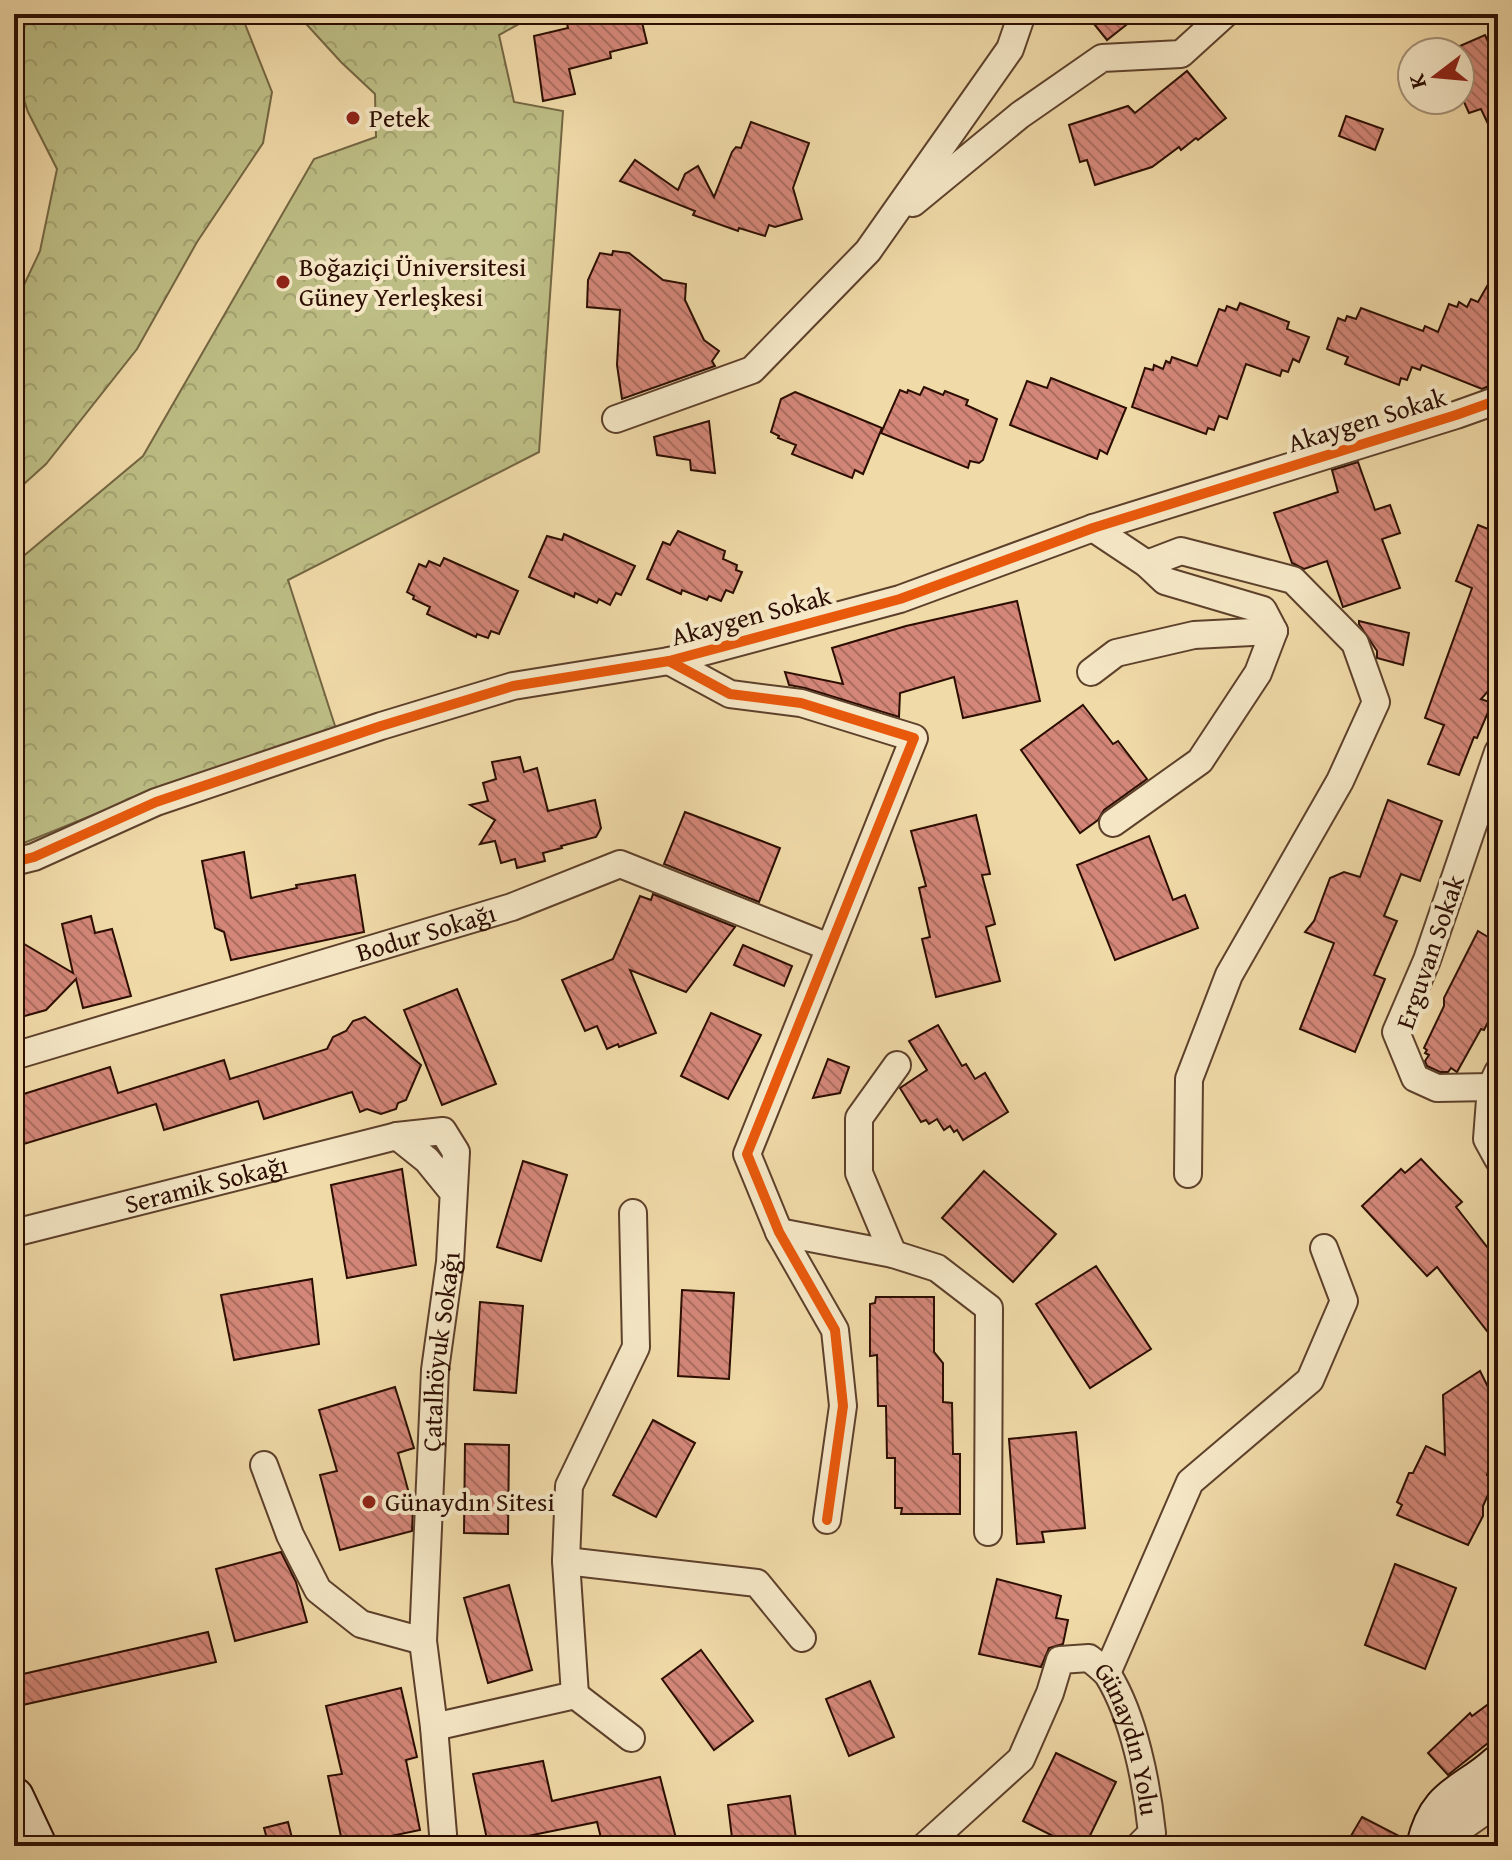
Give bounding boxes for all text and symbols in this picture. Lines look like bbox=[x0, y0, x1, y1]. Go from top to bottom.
north arrow bbox=[1396, 36, 1476, 116]
text: K bbox=[1399, 70, 1434, 93]
place label: Petek bbox=[369, 98, 431, 137]
marker: Petek bbox=[344, 109, 362, 127]
place label: Boğaziçi Üniversitesi Güney Yerleşkesi bbox=[299, 247, 526, 316]
marker: Boğaziçi Üniversitesi Güney Yerleşkesi bbox=[274, 273, 292, 291]
street label: Akaygen Sokak bbox=[1283, 377, 1452, 462]
street label: Akaygen Sokak bbox=[666, 575, 836, 656]
street label: Erguvan Sokak bbox=[1385, 869, 1474, 1034]
street label: Bodur Sokağı bbox=[351, 893, 500, 972]
street label: Seramik Sokağı bbox=[120, 1144, 292, 1223]
street label: Çatalhöyuk Sokağı bbox=[411, 1251, 470, 1453]
place label: Günaydın Sitesi bbox=[385, 1482, 555, 1521]
marker: Günaydın Sitesi bbox=[360, 1493, 378, 1511]
street label: Günaydın Yolu bbox=[1086, 1652, 1170, 1818]

